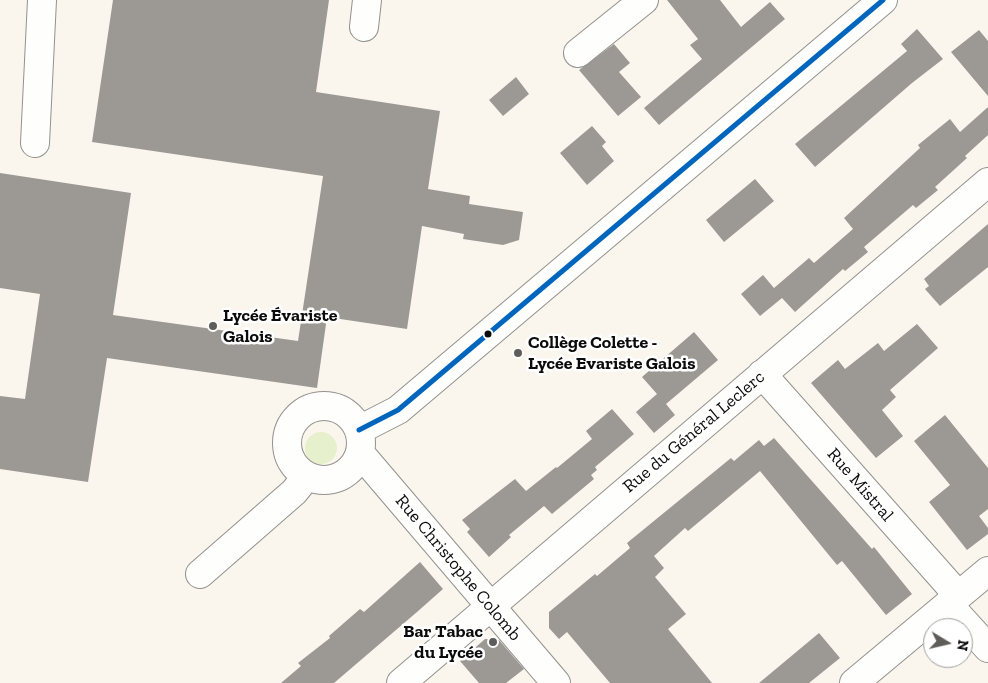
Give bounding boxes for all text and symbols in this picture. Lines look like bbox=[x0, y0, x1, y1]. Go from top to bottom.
place label: Lycée Évariste Galois bbox=[223, 305, 337, 348]
marker: Lycée Évariste Galois bbox=[207, 320, 219, 332]
unlabelled marker bbox=[483, 329, 493, 339]
place label: Collège Colette - Lycée Evariste Galois bbox=[528, 332, 695, 374]
marker: Collège Colette - Lycée Evariste Galois bbox=[512, 347, 524, 359]
street label: Rue du Général Leclerc bbox=[619, 366, 769, 498]
street label: Rue Mistral bbox=[822, 444, 898, 526]
street label: Rue Christophe Colomb bbox=[390, 490, 526, 646]
north arrow bbox=[923, 618, 973, 668]
place label: Bar Tabac du Lycée bbox=[403, 621, 483, 664]
marker: Bar Tabac du Lycée bbox=[487, 636, 499, 648]
text: N bbox=[953, 639, 972, 652]

